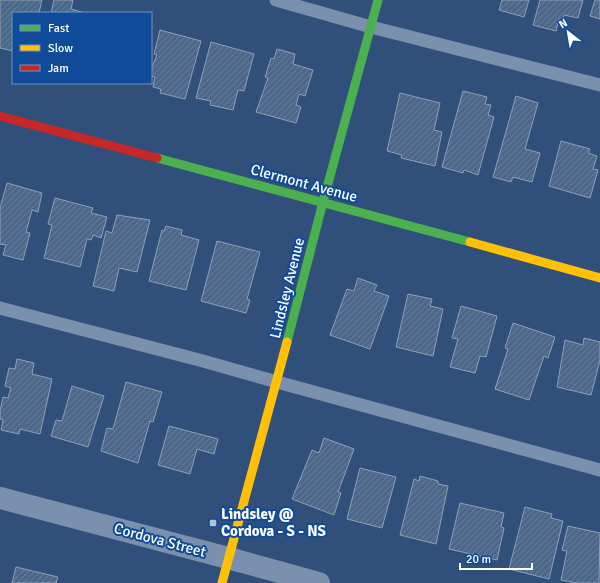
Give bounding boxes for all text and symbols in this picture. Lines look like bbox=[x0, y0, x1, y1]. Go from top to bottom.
legend bbox=[12, 12, 152, 84]
north arrow bbox=[548, 12, 588, 52]
text: N bbox=[556, 16, 570, 31]
text: Fast bbox=[48, 21, 69, 36]
text: Slow bbox=[48, 41, 73, 56]
text: Jam bbox=[48, 61, 69, 76]
street label: Clermont Avenue bbox=[249, 160, 359, 206]
street label: Lindsley Avenue bbox=[266, 236, 308, 340]
place label: Lindsley @ Cordova - S - NS bbox=[221, 505, 326, 540]
marker: Lindsley @ Cordova - S - NS bbox=[208, 518, 218, 528]
street label: Cordova Street bbox=[112, 519, 208, 561]
scale bar bbox=[460, 545, 532, 571]
text: 20 m bbox=[466, 552, 491, 567]

